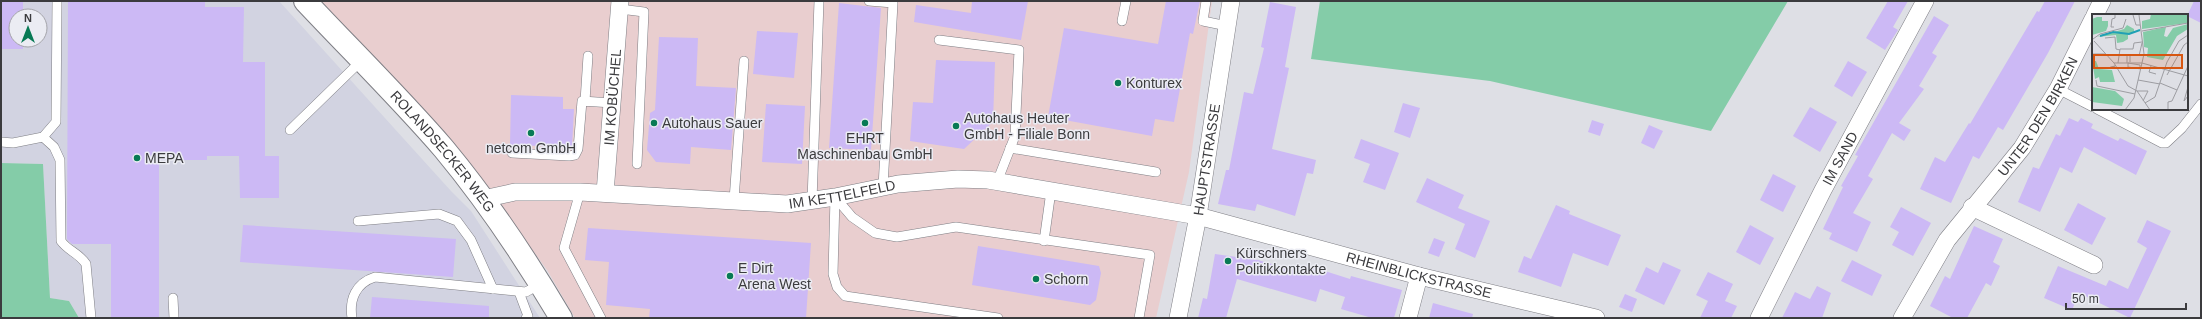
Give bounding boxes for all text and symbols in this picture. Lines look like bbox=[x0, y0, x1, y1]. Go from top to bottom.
north arrow bbox=[8, 8, 48, 48]
text: N bbox=[24, 12, 32, 24]
inset map bbox=[2092, 14, 2188, 110]
street label: IM KOBÜCHEL bbox=[601, 48, 624, 146]
street label: UNTER DEN BIRKEN bbox=[1995, 54, 2081, 179]
place label: Konturex bbox=[1126, 75, 1182, 91]
marker: Konturex bbox=[1113, 78, 1123, 88]
street label: ROLANDSECKER WEG bbox=[387, 87, 498, 215]
street label: HAUPTSTRASSE bbox=[1190, 103, 1223, 217]
place label: Autohaus Heuter GmbH - Filiale Bonn bbox=[964, 110, 1090, 142]
place label: Autohaus Sauer bbox=[662, 115, 763, 131]
marker: Autohaus Sauer bbox=[649, 118, 659, 128]
marker: EHRT Maschinenbau GmbH bbox=[860, 118, 870, 128]
marker: Autohaus Heuter GmbH - Filiale Bonn bbox=[951, 121, 961, 131]
marker: netcom GmbH bbox=[526, 128, 536, 138]
street label: IM SAND bbox=[1819, 129, 1861, 188]
place label: EHRT Maschinenbau GmbH bbox=[797, 130, 933, 162]
place label: netcom GmbH bbox=[486, 140, 576, 156]
place label: MEPA bbox=[145, 150, 184, 166]
marker: MEPA bbox=[132, 153, 142, 163]
street label: IM KETTELFELD bbox=[788, 177, 897, 212]
place label: Kürschners Politikkontakte bbox=[1236, 245, 1326, 277]
street label: RHEINBLICKSTRASSE bbox=[1345, 249, 1493, 301]
marker: Kürschners Politikkontakte bbox=[1223, 256, 1233, 266]
place label: E Dirt Arena West bbox=[738, 260, 811, 292]
marker: E Dirt Arena West bbox=[725, 271, 735, 281]
place label: Schorn bbox=[1044, 271, 1088, 287]
marker: Schorn bbox=[1031, 274, 1041, 284]
scale bar bbox=[2066, 285, 2186, 311]
text: 50 m bbox=[2072, 292, 2099, 306]

